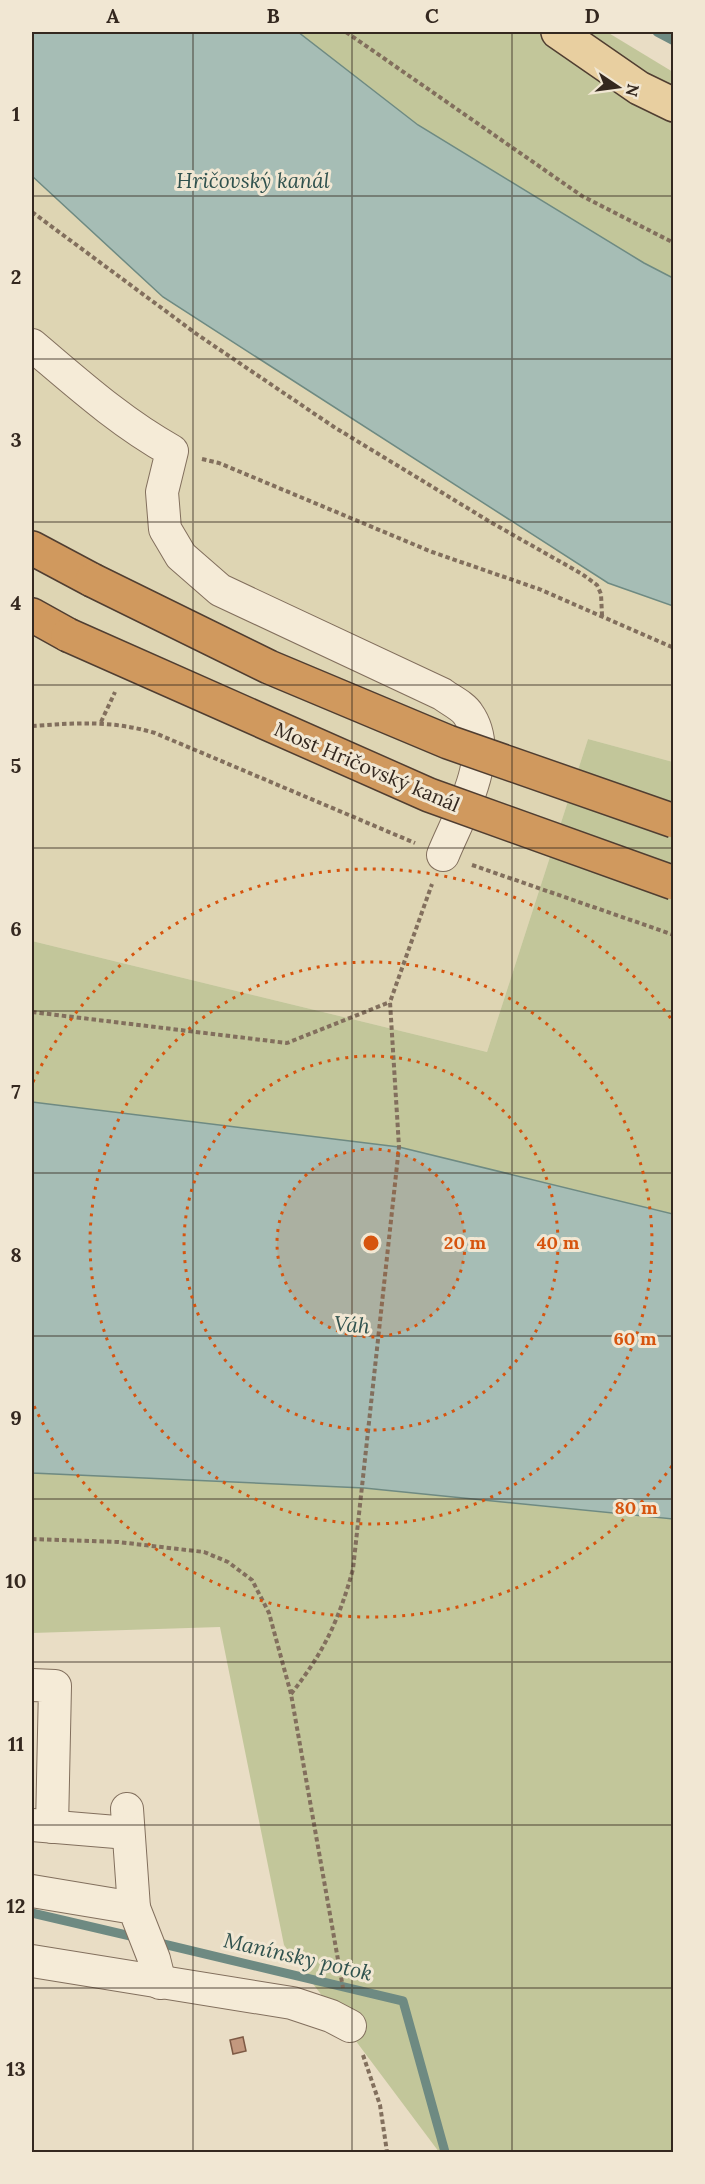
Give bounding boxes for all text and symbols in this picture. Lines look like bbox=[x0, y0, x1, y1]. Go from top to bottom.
text: A bbox=[106, 3, 120, 28]
text: B bbox=[266, 3, 280, 28]
text: C bbox=[425, 3, 439, 28]
text: D bbox=[584, 3, 600, 28]
north arrow bbox=[588, 57, 648, 117]
text: N bbox=[621, 82, 644, 99]
text: 1 bbox=[12, 101, 20, 126]
water label: Hričovský kanál bbox=[176, 167, 330, 194]
text: 2 bbox=[11, 264, 21, 289]
text: 3 bbox=[10, 427, 22, 452]
text: 4 bbox=[11, 590, 22, 615]
street label: Most Hričovský kanál bbox=[271, 716, 464, 817]
text: 5 bbox=[11, 753, 22, 778]
text: 6 bbox=[10, 916, 22, 941]
text: 7 bbox=[11, 1079, 21, 1104]
text: 20 m bbox=[444, 1231, 487, 1254]
text: 40 m bbox=[537, 1231, 580, 1254]
centre of rings bbox=[361, 1233, 381, 1253]
text: 8 bbox=[10, 1242, 22, 1267]
water label: Váh bbox=[333, 1309, 371, 1340]
text: 60 m bbox=[613, 1327, 657, 1350]
text: 9 bbox=[10, 1405, 22, 1430]
text: 80 m bbox=[614, 1496, 658, 1519]
text: 10 bbox=[6, 1568, 26, 1593]
text: 11 bbox=[8, 1731, 24, 1756]
text: 12 bbox=[7, 1893, 25, 1918]
water label: Manínsky potok bbox=[221, 1926, 375, 1987]
text: 13 bbox=[6, 2056, 26, 2081]

